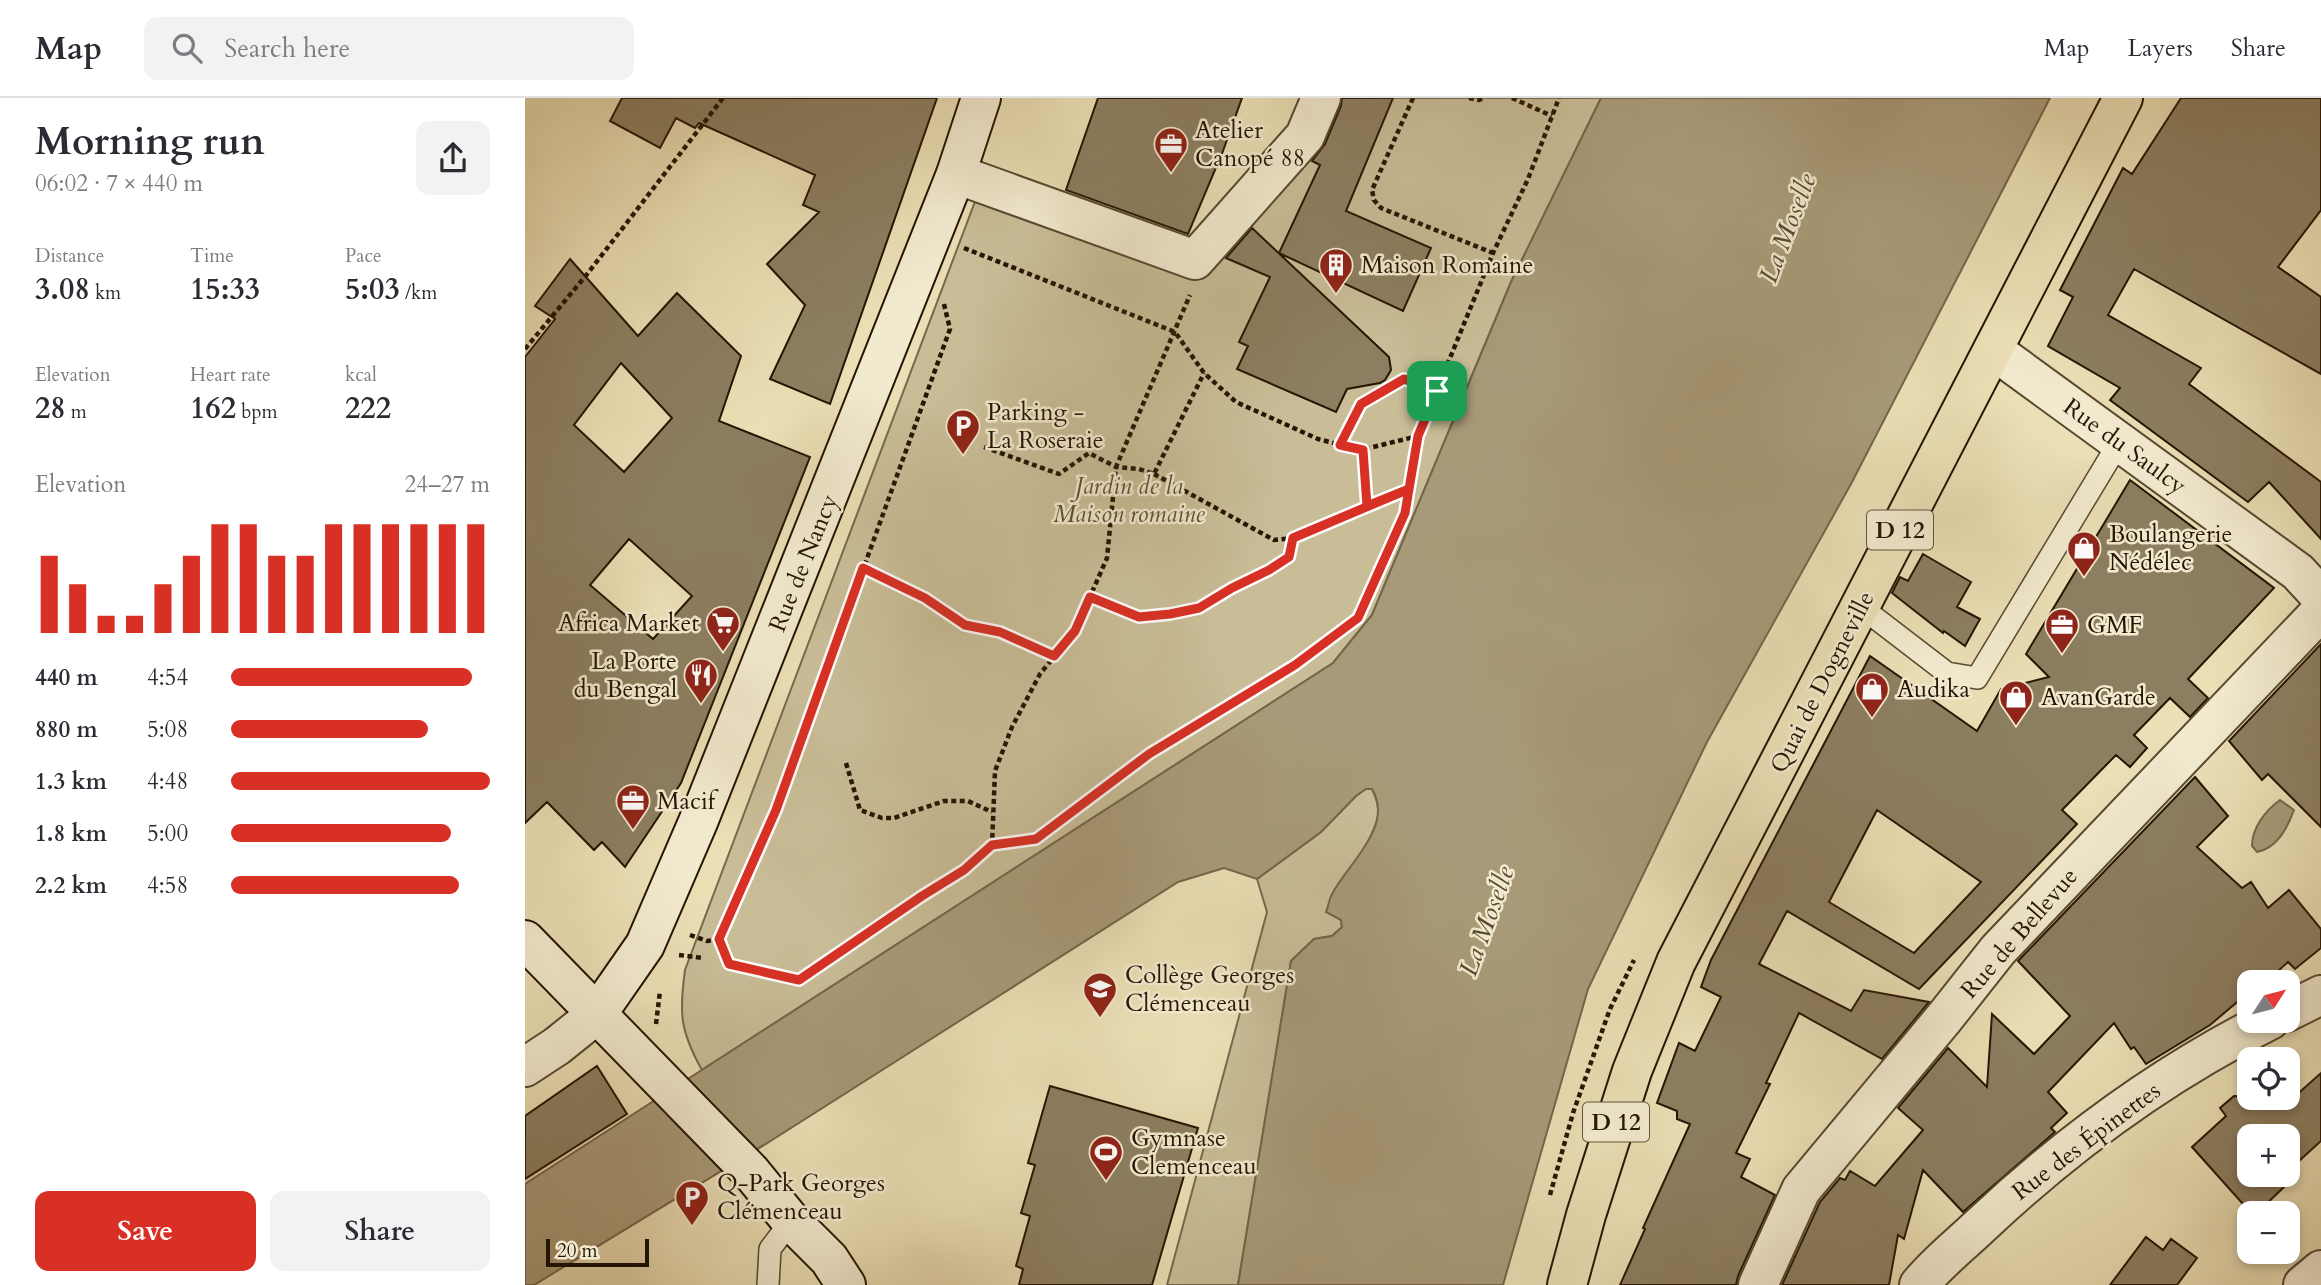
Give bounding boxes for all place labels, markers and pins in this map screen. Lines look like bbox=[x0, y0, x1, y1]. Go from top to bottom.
place label: Atelier Canopé 88 bbox=[1195, 114, 1305, 175]
office icon: Atelier Canopé 88 bbox=[1152, 125, 1190, 174]
building icon: Maison Romaine bbox=[1317, 246, 1355, 295]
place label: Maison Romaine bbox=[1361, 249, 1533, 282]
pin bbox=[1407, 361, 1467, 421]
place label: Parking - La Roseraie bbox=[987, 396, 1104, 457]
parking icon: Parking - La Roseraie bbox=[944, 407, 982, 456]
place label: Boulangerie Nédélec bbox=[2109, 518, 2232, 579]
shop icon: Boulangerie Nédélec bbox=[2065, 529, 2103, 578]
supermarket icon: Africa Market bbox=[704, 604, 742, 653]
office icon: GMF bbox=[2043, 606, 2081, 655]
place label: Africa Market bbox=[558, 607, 699, 640]
place label: GMF bbox=[2087, 609, 2142, 642]
place label: La Porte du Bengal bbox=[574, 645, 677, 706]
restaurant icon: La Porte du Bengal bbox=[682, 656, 720, 705]
shop icon: Audika bbox=[1853, 670, 1891, 719]
place label: Audika bbox=[1897, 673, 1971, 706]
shop icon: AvanGarde bbox=[1997, 678, 2035, 727]
place label: AvanGarde bbox=[2041, 681, 2156, 714]
office icon: Macif bbox=[614, 782, 652, 831]
place label: Macif bbox=[657, 785, 719, 818]
place label: Collège Georges Clémenceau bbox=[1125, 959, 1294, 1020]
school or university icon: Collège Georges Clémenceau bbox=[1081, 970, 1119, 1019]
place label: Gymnase Clemenceau bbox=[1131, 1122, 1257, 1183]
sports icon: Gymnase Clemenceau bbox=[1087, 1133, 1125, 1182]
place label: Q-Park Georges Clémenceau bbox=[717, 1167, 885, 1228]
parking icon: Q-Park Georges Clémenceau bbox=[673, 1178, 711, 1227]

